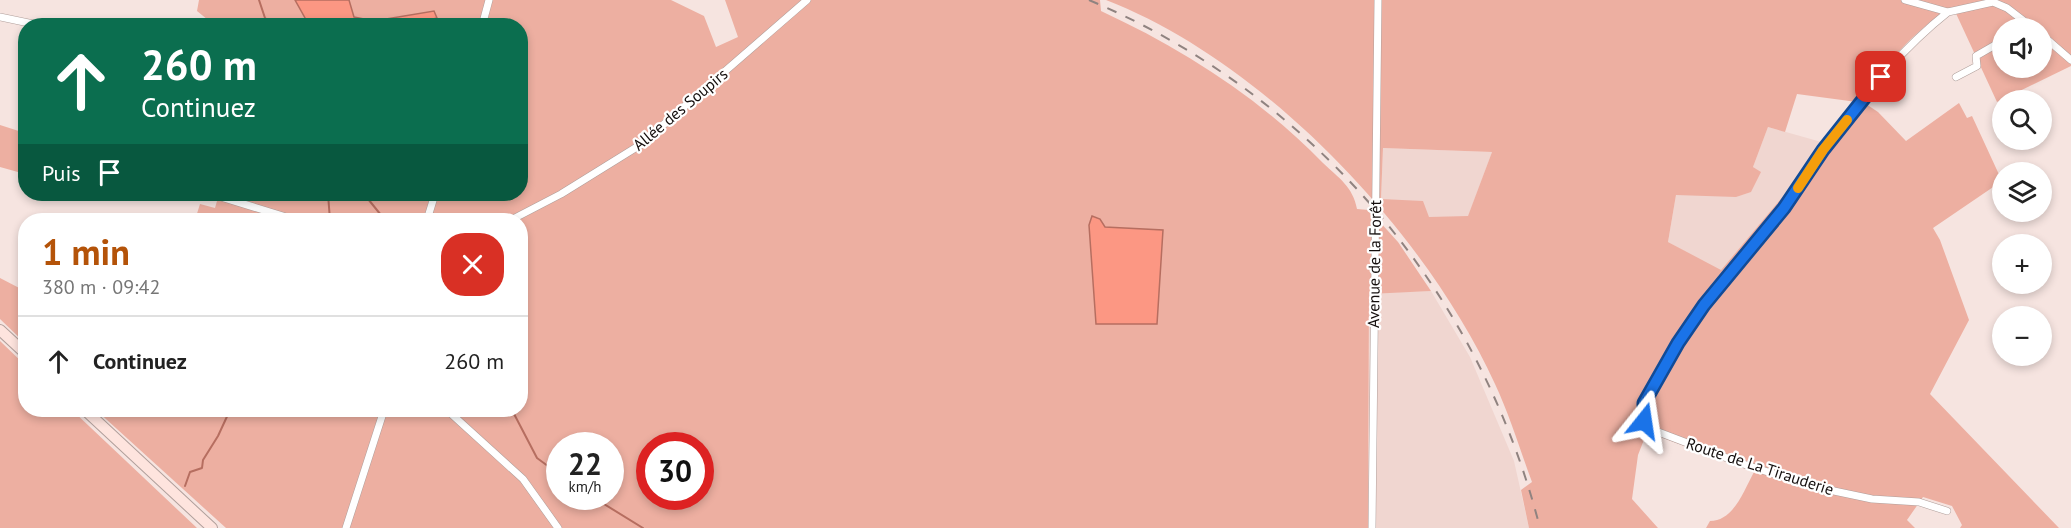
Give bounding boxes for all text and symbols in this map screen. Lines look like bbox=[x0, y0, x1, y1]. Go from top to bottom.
map controls bbox=[1992, 18, 2052, 366]
button: sound bbox=[1992, 18, 2052, 78]
text: 260 m bbox=[141, 37, 257, 92]
icon: ahead bbox=[42, 42, 120, 120]
pin bbox=[1855, 51, 1906, 102]
icon: arrive bbox=[1864, 60, 1897, 93]
street label: Allée des Soupirs bbox=[629, 63, 732, 154]
text: Continuez bbox=[141, 90, 256, 124]
button: search bbox=[1992, 90, 2052, 150]
icon: arrive bbox=[93, 156, 126, 189]
text: Puis bbox=[42, 159, 81, 187]
button: layers bbox=[1992, 162, 2052, 222]
street label: Avenue de la Forêt bbox=[1363, 199, 1385, 328]
text: 1 min bbox=[42, 228, 130, 275]
button: close bbox=[441, 233, 504, 296]
button: + bbox=[1992, 234, 2052, 294]
text: 380 m · 09:42 bbox=[42, 274, 160, 300]
button: − bbox=[1992, 306, 2052, 366]
icon: ahead bbox=[42, 345, 75, 378]
text: Continuez bbox=[93, 347, 187, 375]
text: 260 m bbox=[444, 347, 504, 375]
position arrow bbox=[1612, 389, 1676, 453]
speed limit sign: 30 bbox=[636, 432, 714, 510]
street label: Route de La Tirauderie bbox=[1684, 433, 1836, 499]
text: 22 bbox=[568, 444, 602, 483]
text: km/h bbox=[569, 477, 601, 496]

